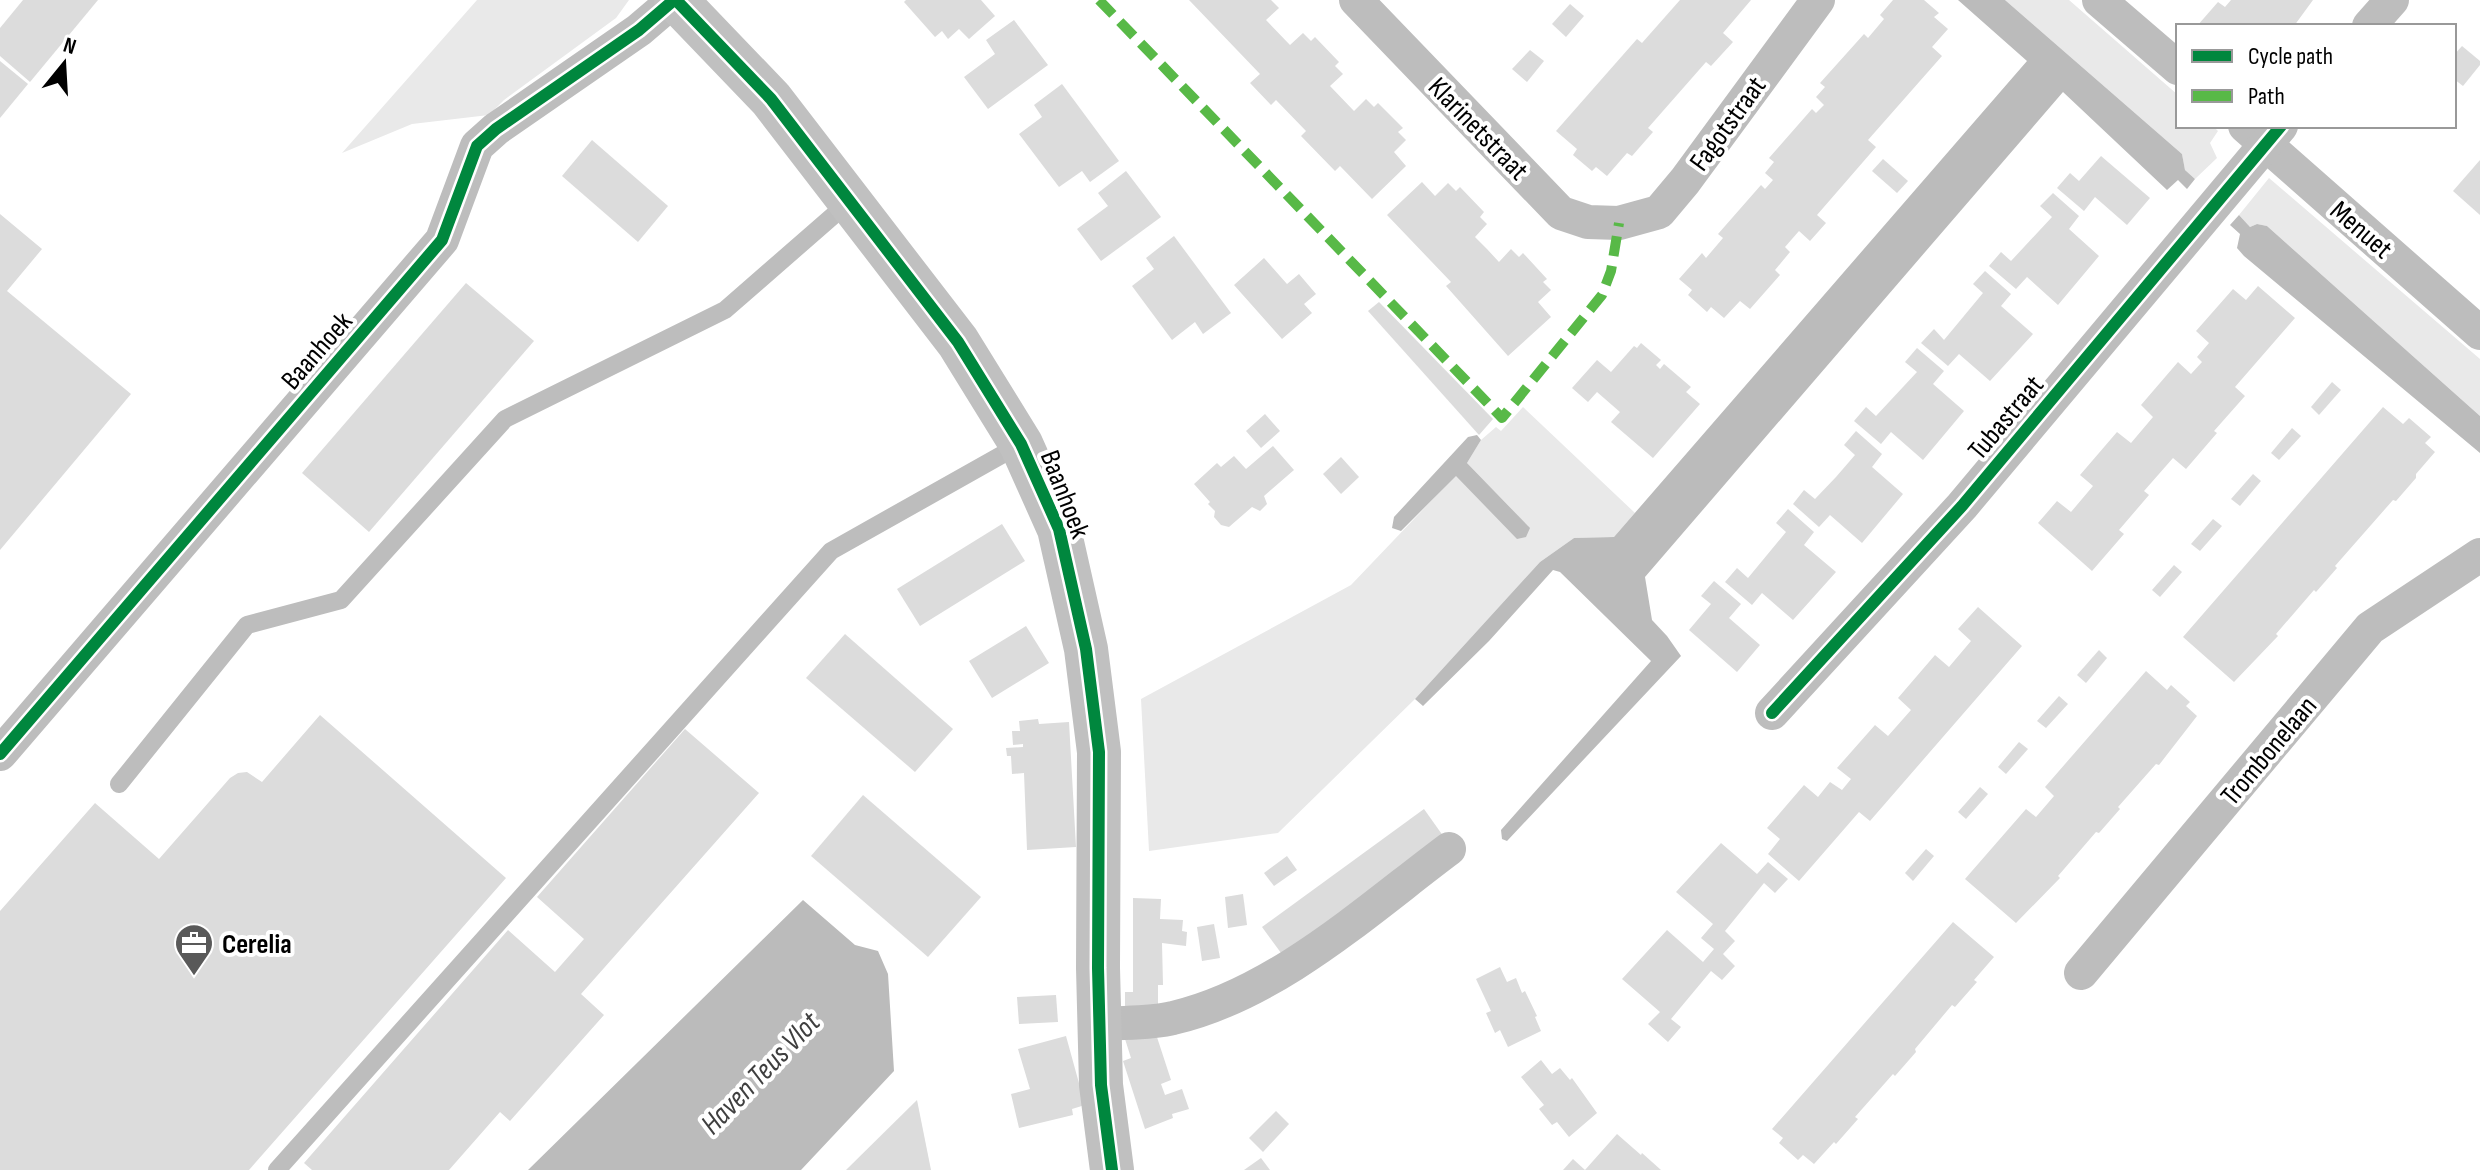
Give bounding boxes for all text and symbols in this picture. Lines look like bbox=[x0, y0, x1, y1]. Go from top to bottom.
north arrow bbox=[24, 24, 104, 104]
legend bbox=[2176, 24, 2456, 128]
text: N bbox=[60, 32, 79, 61]
text: Cycle path bbox=[2248, 42, 2333, 71]
street label: Fagotstraat bbox=[1683, 70, 1773, 177]
street label: Klarinetstraat bbox=[1421, 71, 1535, 187]
text: Path bbox=[2248, 82, 2285, 111]
street label: Menuet bbox=[2323, 194, 2399, 266]
street label: Baanhoek bbox=[275, 305, 360, 396]
street label: Tubastraat bbox=[1961, 369, 2051, 467]
street label: Baanhoek bbox=[1033, 446, 1097, 544]
street label: Trombonelaan bbox=[2214, 690, 2324, 812]
office icon: Cerelia bbox=[173, 922, 215, 977]
place label: Cerelia bbox=[222, 928, 292, 961]
water label: Haven Teus Vlot bbox=[694, 1004, 829, 1142]

